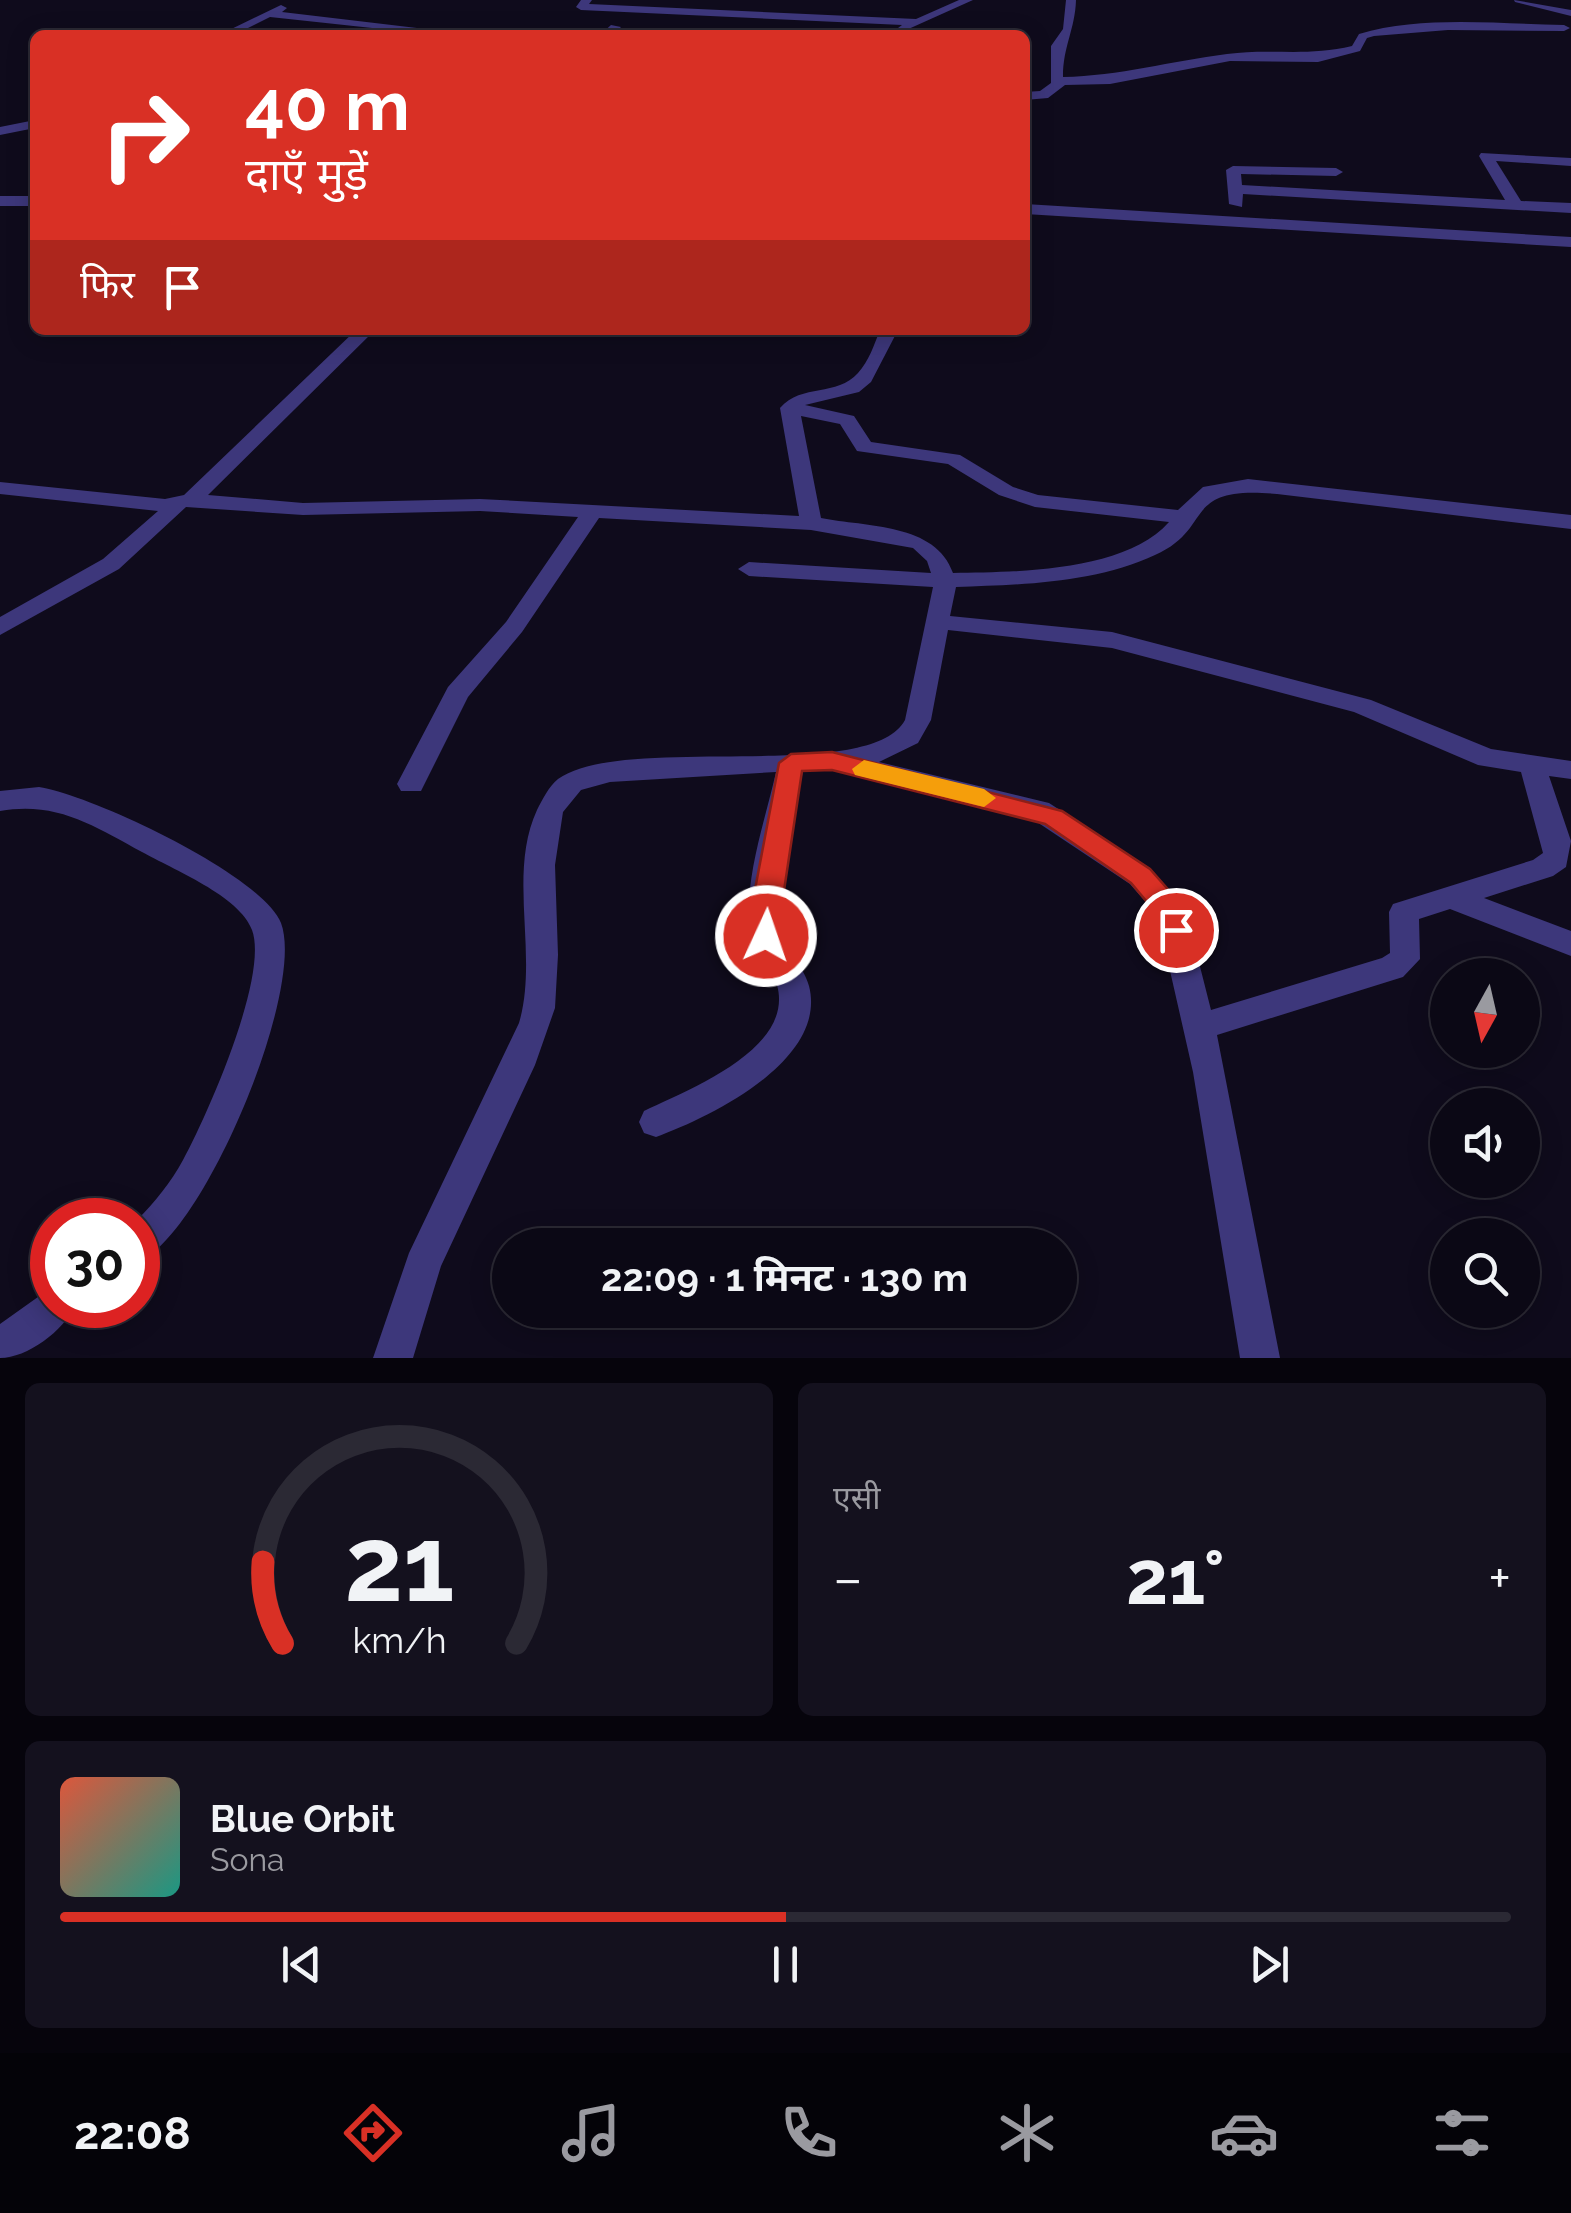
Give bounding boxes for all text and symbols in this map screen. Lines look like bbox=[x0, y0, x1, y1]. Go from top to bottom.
text: 40 m bbox=[245, 64, 410, 146]
icon: right bbox=[80, 70, 210, 200]
text: दाएँ मुड़ें bbox=[245, 148, 368, 201]
icon: arrive bbox=[155, 260, 210, 315]
text: फिर bbox=[80, 262, 135, 307]
position arrow bbox=[714, 884, 818, 988]
pin bbox=[1134, 888, 1219, 973]
icon: arrive bbox=[1149, 903, 1204, 958]
north arrow bbox=[1430, 958, 1540, 1068]
map controls bbox=[1430, 958, 1540, 1328]
button: sound bbox=[1430, 1088, 1540, 1198]
speed limit sign: 30 bbox=[30, 1198, 160, 1328]
button: search bbox=[1430, 1218, 1540, 1328]
text: 22:09 · 1 मिनट · 130 m bbox=[601, 1255, 968, 1300]
text: एसी bbox=[833, 1479, 881, 1516]
text: 21 bbox=[344, 1503, 454, 1625]
text: 21° bbox=[1126, 1533, 1225, 1622]
text: − bbox=[833, 1546, 863, 1611]
text: + bbox=[1488, 1546, 1511, 1611]
text: km/h bbox=[352, 1619, 446, 1661]
text: Blue Orbit bbox=[210, 1796, 395, 1841]
text: Sona bbox=[210, 1841, 285, 1878]
icon: previous bbox=[274, 1937, 329, 1992]
icon: pause bbox=[758, 1937, 813, 1992]
icon: next bbox=[1242, 1937, 1297, 1992]
icon: directions bbox=[338, 2098, 408, 2168]
icon: music bbox=[556, 2098, 626, 2168]
icon: phone bbox=[774, 2098, 844, 2168]
icon: climate bbox=[992, 2098, 1062, 2168]
icon: car bbox=[1209, 2098, 1279, 2168]
icon: filters bbox=[1427, 2098, 1497, 2168]
text: 22:08 bbox=[74, 2107, 191, 2160]

